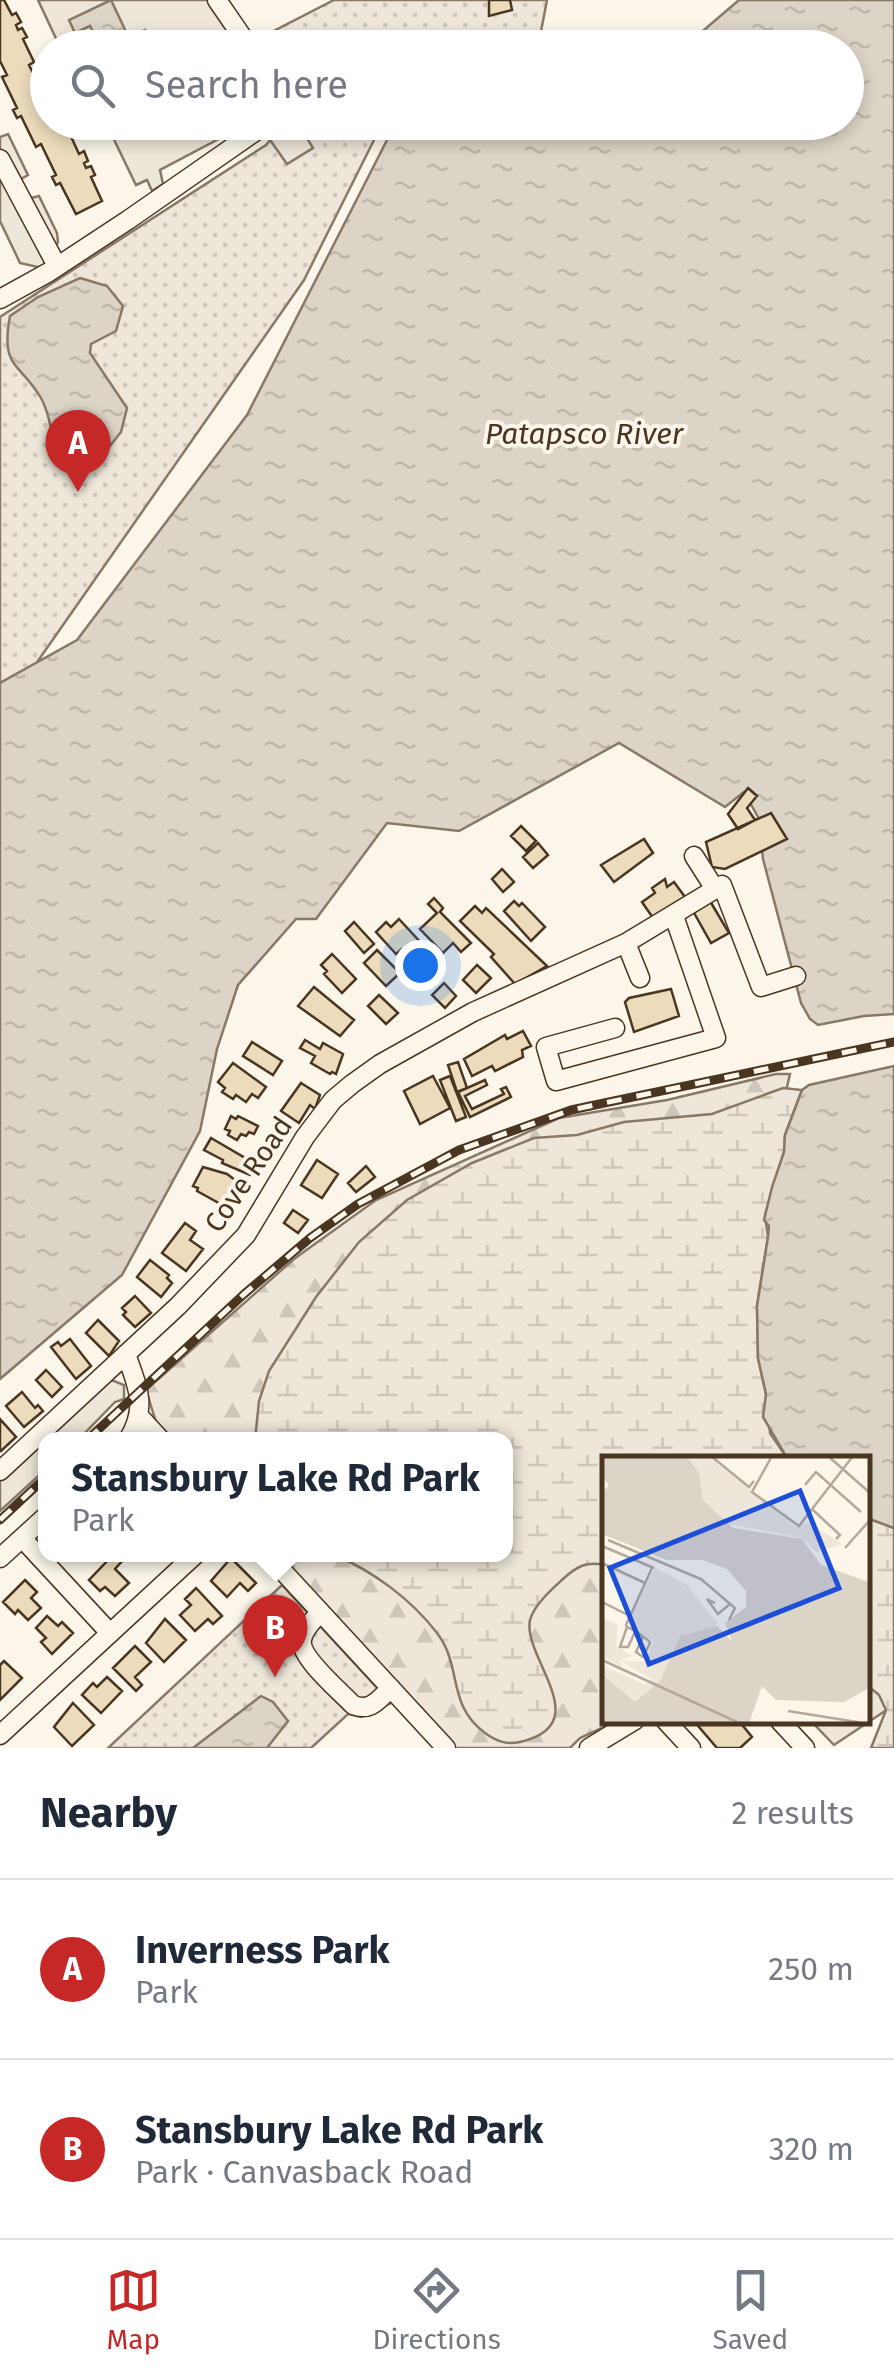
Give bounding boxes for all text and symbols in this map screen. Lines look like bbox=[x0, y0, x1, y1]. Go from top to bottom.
search box bbox=[30, 30, 864, 140]
icon: search bbox=[65, 58, 120, 113]
text: Search here bbox=[145, 62, 348, 108]
pin: A bbox=[46, 410, 110, 492]
water label: Patapsco River bbox=[485, 416, 685, 452]
your location bbox=[395, 940, 446, 991]
street label: Cove Road bbox=[198, 1110, 299, 1238]
popup bbox=[38, 1432, 513, 1562]
text: Stansbury Lake Rd Park bbox=[71, 1455, 480, 1501]
inset map bbox=[602, 1456, 869, 1723]
text: Park bbox=[71, 1501, 134, 1539]
pin: B bbox=[242, 1594, 308, 1677]
text: Nearby bbox=[40, 1788, 177, 1838]
text: 2 results bbox=[731, 1794, 854, 1832]
text: Inverness Park bbox=[135, 1927, 389, 1973]
text: A bbox=[63, 1950, 82, 1988]
text: 250 m bbox=[768, 1950, 854, 1988]
text: Park bbox=[135, 1973, 198, 2011]
text: Stansbury Lake Rd Park bbox=[135, 2107, 543, 2153]
text: B bbox=[63, 2130, 82, 2168]
text: 320 m bbox=[769, 2130, 854, 2168]
text: Park · Canvasback Road bbox=[135, 2153, 473, 2191]
tab: Map bbox=[106, 2263, 161, 2356]
tab: Directions bbox=[372, 2263, 501, 2356]
tab: Saved bbox=[712, 2263, 788, 2356]

